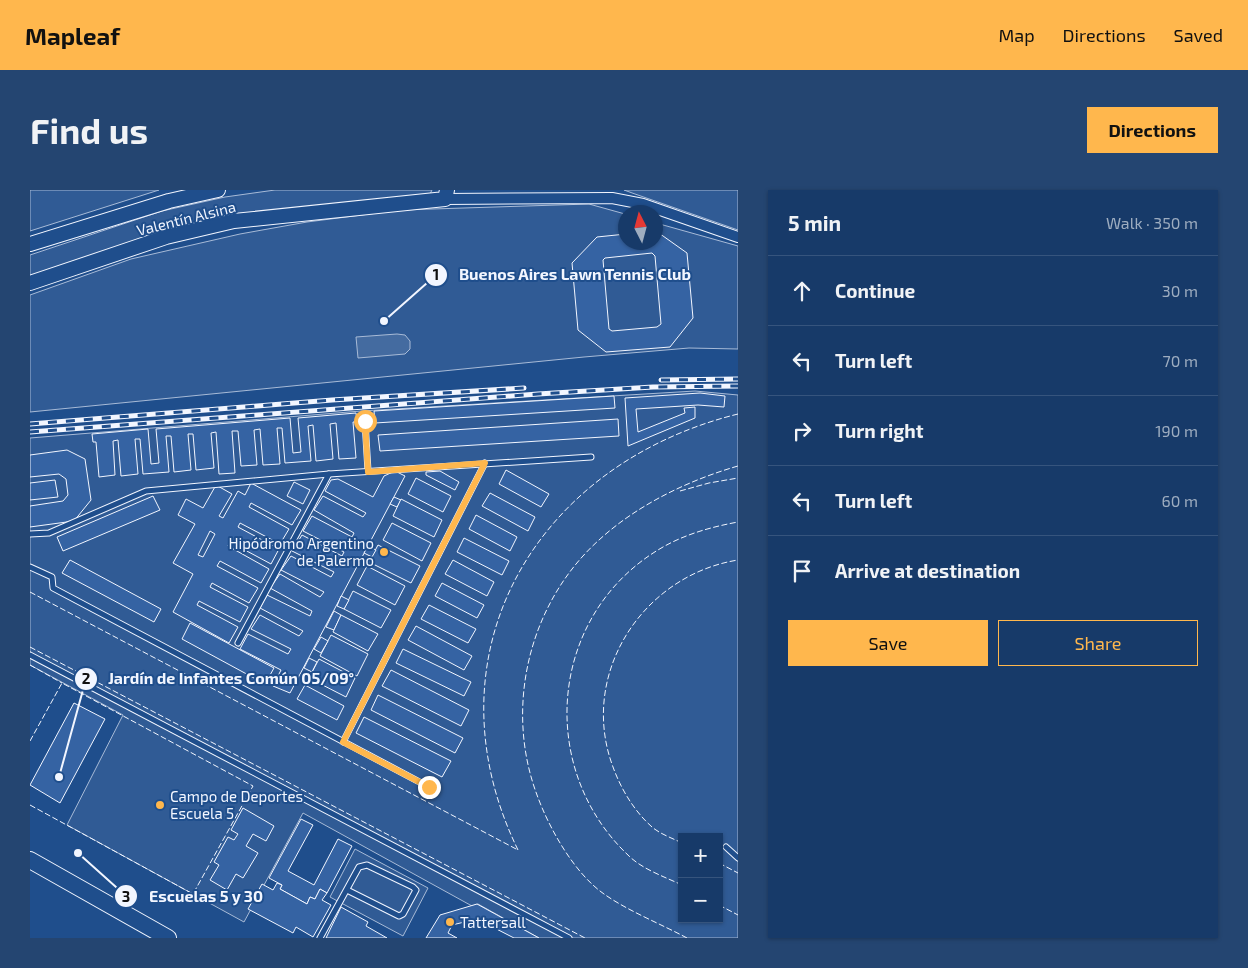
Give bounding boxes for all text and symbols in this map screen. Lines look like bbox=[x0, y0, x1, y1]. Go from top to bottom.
text: Mapleaf bbox=[25, 21, 120, 50]
text: Map bbox=[998, 24, 1035, 46]
text: Directions bbox=[1063, 24, 1146, 46]
text: Saved bbox=[1174, 24, 1223, 46]
button: Directions bbox=[1087, 107, 1218, 153]
text: Find us bbox=[30, 109, 148, 151]
street label: Valentín Alsina bbox=[135, 197, 237, 239]
north arrow bbox=[618, 205, 663, 250]
text: 5 min bbox=[788, 210, 841, 235]
text: Walk · 350 m bbox=[1106, 213, 1198, 232]
callout: Buenos Aires Lawn Tennis Club bbox=[424, 259, 702, 290]
text: Buenos Aires Lawn Tennis Club bbox=[459, 264, 691, 283]
text: 1 bbox=[433, 265, 439, 283]
icon: ahead bbox=[788, 277, 816, 305]
text: Continue bbox=[835, 279, 915, 302]
text: 30 m bbox=[1162, 281, 1198, 300]
icon: left bbox=[788, 347, 816, 375]
text: Turn left bbox=[835, 349, 912, 372]
text: 70 m bbox=[1163, 351, 1198, 370]
route start bbox=[354, 410, 377, 433]
icon: right bbox=[788, 417, 816, 445]
text: Turn right bbox=[835, 419, 923, 442]
text: 190 m bbox=[1155, 421, 1198, 440]
icon: left bbox=[788, 487, 816, 515]
text: Turn left bbox=[835, 489, 912, 512]
text: 60 m bbox=[1162, 491, 1198, 510]
place label: Hipódromo Argentino de Palermo bbox=[228, 534, 374, 569]
marker: Hipódromo Argentino de Palermo bbox=[378, 546, 390, 558]
icon: arrive bbox=[788, 557, 816, 585]
text: Arrive at destination bbox=[835, 559, 1020, 582]
button: Save bbox=[788, 620, 988, 666]
button: Share bbox=[998, 620, 1198, 666]
callout: Jardín de Infantes Común 05/09° bbox=[73, 663, 364, 694]
text: Jardín de Infantes Común 05/09° bbox=[108, 668, 354, 687]
text: 2 bbox=[82, 669, 91, 687]
route end bbox=[418, 776, 441, 799]
place label: Campo de Deportes Escuela 5 bbox=[170, 787, 303, 822]
marker: Campo de Deportes Escuela 5 bbox=[154, 799, 166, 811]
map controls bbox=[678, 833, 723, 923]
button: + bbox=[678, 833, 723, 878]
button: − bbox=[678, 878, 723, 923]
callout: Escuelas 5 y 30 bbox=[114, 881, 274, 912]
text: Escuelas 5 y 30 bbox=[149, 886, 263, 906]
text: 3 bbox=[122, 887, 130, 905]
place label: Tattersall bbox=[460, 913, 526, 931]
marker: Tattersall bbox=[444, 916, 456, 928]

